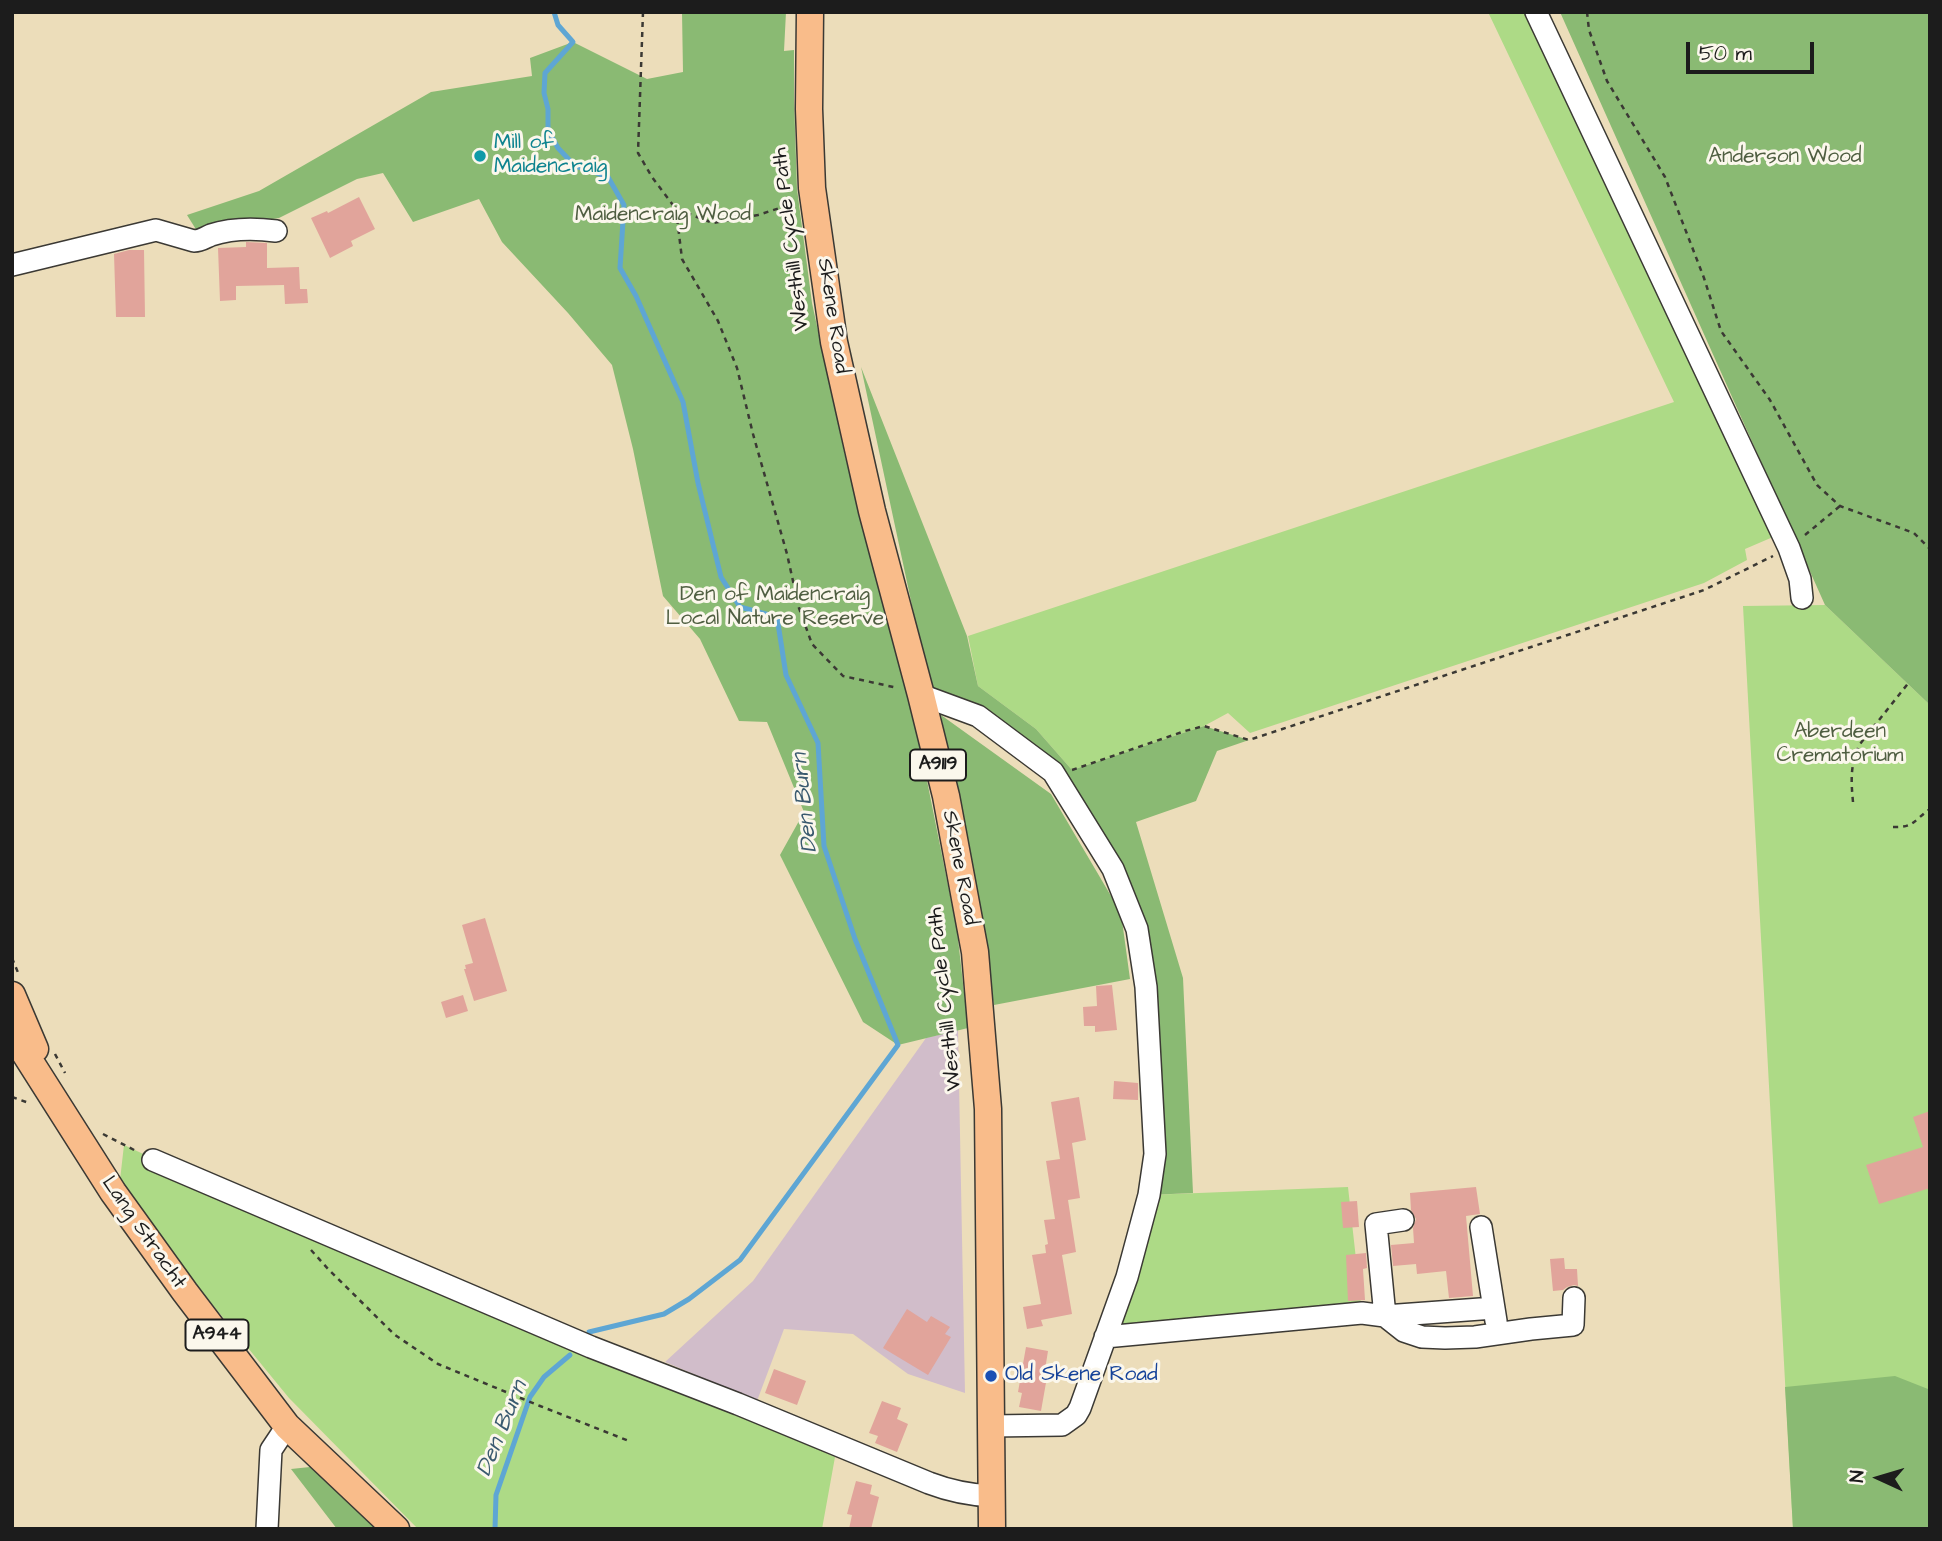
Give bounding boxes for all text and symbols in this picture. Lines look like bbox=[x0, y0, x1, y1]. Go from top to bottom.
scale bar bbox=[1690, 28, 1818, 72]
text: 50 m bbox=[1699, 39, 1752, 68]
place label: Mill of Maidencraig bbox=[494, 131, 607, 181]
park label: Anderson Wood bbox=[1708, 145, 1862, 171]
street label: Westhill Cycle Path bbox=[768, 146, 816, 332]
marker: Mill of Maidencraig bbox=[472, 148, 488, 164]
park label: Maidencraig Wood bbox=[575, 203, 751, 229]
street label: Skene Road bbox=[810, 257, 854, 375]
park label: Den of Maidencraig Local Nature Reserve bbox=[666, 583, 884, 633]
park label: Aberdeen Crematorium bbox=[1777, 720, 1903, 770]
road number: A9119 bbox=[910, 750, 966, 780]
water label: Den Burn bbox=[787, 752, 825, 854]
street label: Skene Road bbox=[936, 809, 982, 927]
street label: Westhill Cycle Path bbox=[924, 906, 968, 1092]
street label: Lang Stracht bbox=[95, 1172, 191, 1294]
road number: A944 bbox=[186, 1320, 248, 1350]
place label: Old Skene Road bbox=[1005, 1363, 1158, 1389]
marker: Old Skene Road bbox=[983, 1368, 999, 1384]
water label: Den Burn bbox=[471, 1377, 535, 1481]
north arrow bbox=[1844, 1443, 1914, 1513]
text: N bbox=[1844, 1470, 1871, 1483]

